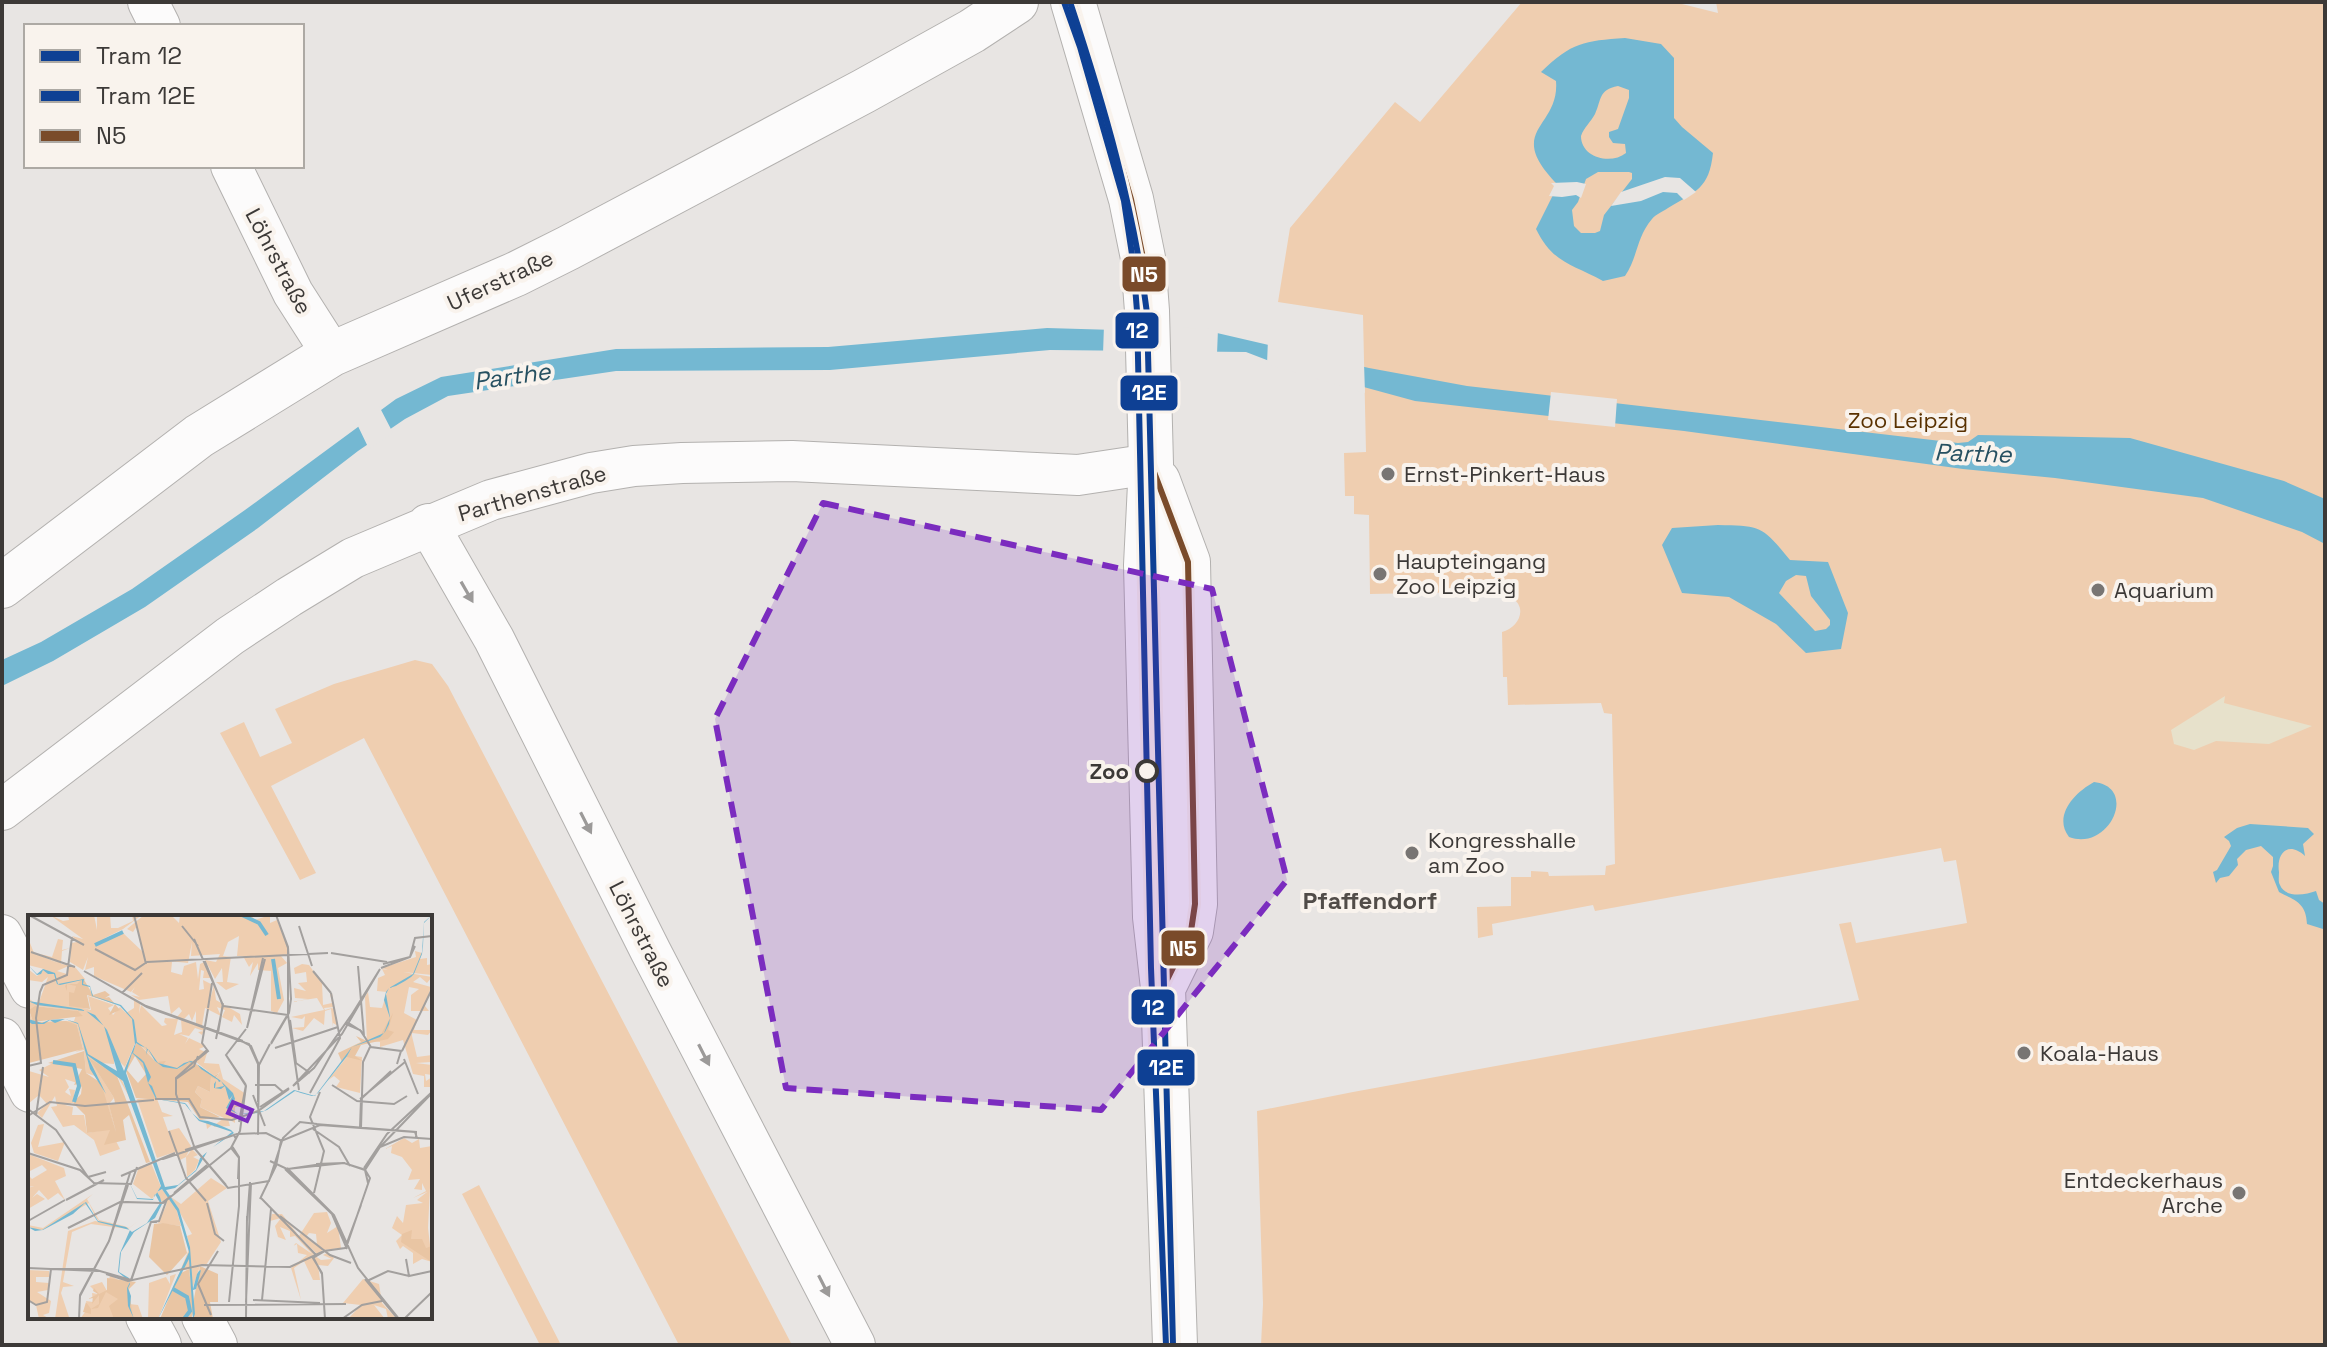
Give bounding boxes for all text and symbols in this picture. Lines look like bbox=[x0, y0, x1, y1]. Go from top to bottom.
legend bbox=[24, 24, 304, 168]
text: Tram 12 bbox=[96, 40, 182, 71]
text: Tram 12E bbox=[96, 80, 196, 111]
text: N5 bbox=[96, 120, 126, 151]
street label: Löhrstraße bbox=[239, 203, 319, 319]
street label: Uferstraße bbox=[443, 243, 557, 317]
line badge: N5 bbox=[1121, 255, 1167, 293]
text: N5 bbox=[1130, 260, 1158, 288]
line badge: 12 bbox=[1114, 311, 1160, 350]
text: 12 bbox=[1125, 316, 1149, 344]
water label: Parthe bbox=[472, 355, 553, 397]
line badge: 12E bbox=[1119, 374, 1179, 412]
text: 12E bbox=[1131, 378, 1167, 406]
park label: Zoo Leipzig bbox=[1848, 406, 1968, 434]
water label: Parthe bbox=[1934, 436, 2013, 470]
street label: Parthenstraße bbox=[455, 458, 609, 528]
place label: Ernst-Pinkert-Haus bbox=[1404, 460, 1606, 488]
marker: Ernst-Pinkert-Haus bbox=[1379, 465, 1397, 483]
place label: Haupteingang Zoo Leipzig bbox=[1396, 547, 1546, 600]
marker: Haupteingang Zoo Leipzig bbox=[1371, 565, 1389, 583]
place label: Aquarium bbox=[2114, 576, 2214, 604]
one-way arrow bbox=[460, 581, 474, 603]
marker: Aquarium bbox=[2089, 581, 2107, 599]
place label: Zoo bbox=[1090, 757, 1129, 785]
marker: Zoo bbox=[1136, 760, 1158, 782]
one-way arrow bbox=[580, 812, 593, 835]
place label: Kongresshalle am Zoo bbox=[1428, 826, 1576, 879]
marker: Kongresshalle am Zoo bbox=[1403, 844, 1421, 862]
street label: Löhrstraße bbox=[603, 876, 681, 992]
district label: Pfaffendorf bbox=[1303, 885, 1437, 916]
inset map bbox=[28, 915, 432, 1319]
line badge: N5 bbox=[1160, 929, 1206, 967]
text: N5 bbox=[1169, 934, 1197, 962]
line badge: 12 bbox=[1130, 988, 1176, 1026]
text: 12 bbox=[1141, 993, 1165, 1021]
place label: Koala-Haus bbox=[2040, 1039, 2159, 1067]
one-way arrow bbox=[698, 1043, 711, 1066]
marker: Koala-Haus bbox=[2015, 1044, 2033, 1062]
line badge: 12E bbox=[1136, 1048, 1196, 1087]
text: 12E bbox=[1148, 1053, 1184, 1081]
place label: Entdeckerhaus Arche bbox=[2064, 1166, 2223, 1219]
marker: Entdeckerhaus Arche bbox=[2230, 1184, 2248, 1202]
one-way arrow bbox=[817, 1274, 830, 1297]

